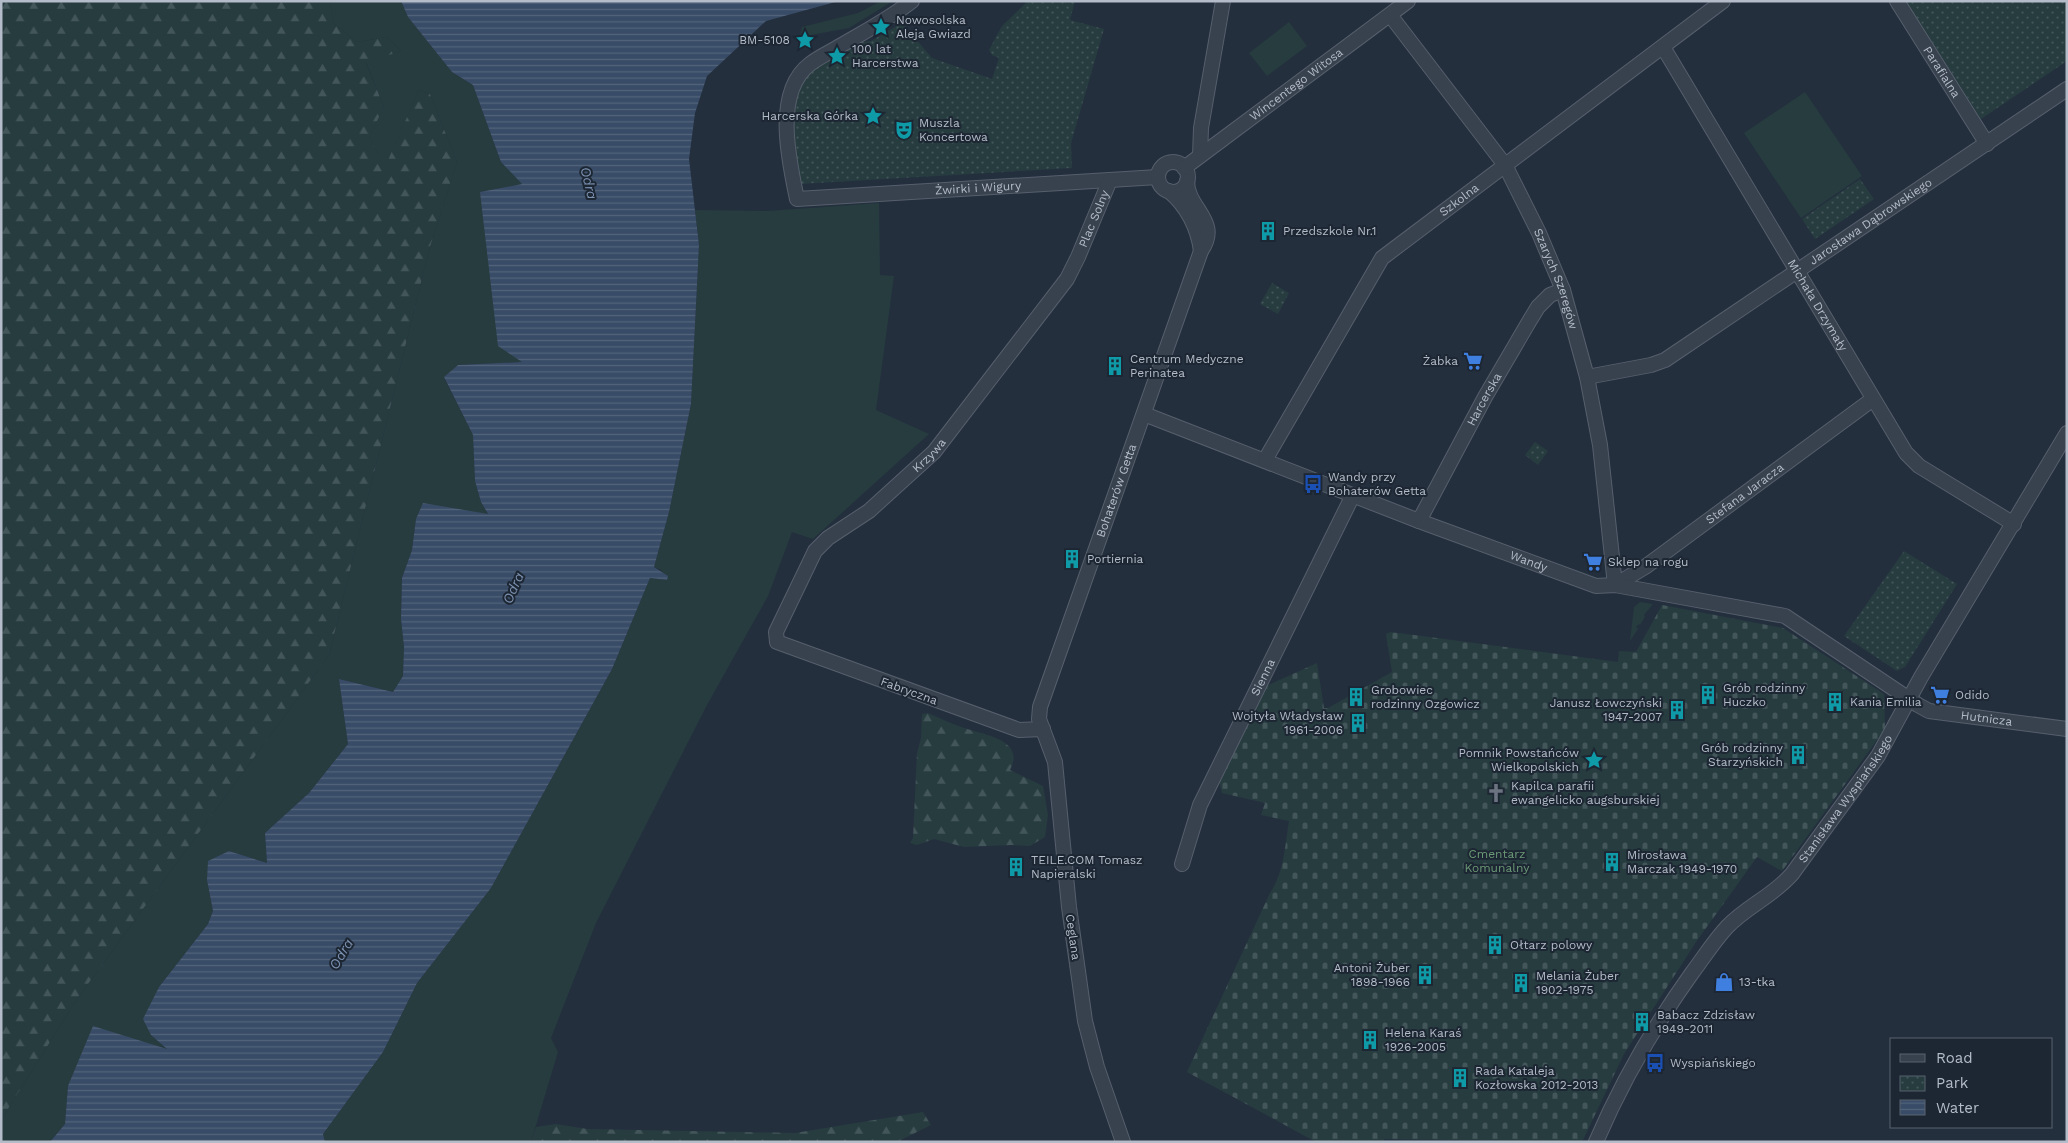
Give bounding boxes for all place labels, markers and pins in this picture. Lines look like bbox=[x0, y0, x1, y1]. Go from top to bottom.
place label: Nowosolska Aleja Gwiazd bbox=[896, 13, 971, 41]
place icon: Nowosolska Aleja Gwiazd bbox=[870, 16, 892, 38]
place icon: BM-5108 bbox=[794, 29, 816, 51]
place label: BM-5108 bbox=[739, 33, 790, 47]
place label: 100 lat Harcerstwa bbox=[852, 42, 919, 70]
place icon: 100 lat Harcerstwa bbox=[826, 45, 848, 67]
place icon: Harcerska Górka bbox=[862, 105, 884, 127]
place label: Harcerska Górka bbox=[762, 109, 858, 123]
place label: Muszla Koncertowa bbox=[919, 116, 988, 144]
theatre icon: Muszla Koncertowa bbox=[893, 119, 915, 141]
building icon: Przedszkole Nr.1 bbox=[1257, 220, 1279, 242]
place label: Przedszkole Nr.1 bbox=[1283, 224, 1376, 238]
supermarket icon: Żabka bbox=[1462, 350, 1484, 372]
place label: Centrum Medyczne Perinatea bbox=[1130, 352, 1244, 380]
place label: Żabka bbox=[1423, 354, 1458, 368]
building icon: Centrum Medyczne Perinatea bbox=[1104, 355, 1126, 377]
place label: Wandy przy Bohaterów Getta bbox=[1328, 470, 1426, 498]
bus stop icon: Wandy przy Bohaterów Getta bbox=[1302, 473, 1324, 495]
building icon: Portiernia bbox=[1061, 548, 1083, 570]
supermarket icon: Sklep na rogu bbox=[1582, 551, 1604, 573]
place label: Portiernia bbox=[1087, 552, 1144, 566]
place label: Sklep na rogu bbox=[1608, 555, 1688, 569]
place label: Grób rodzinny Huczko bbox=[1723, 681, 1806, 709]
place label: Grobowiec rodzinny Ozgowicz bbox=[1371, 683, 1480, 711]
building icon: Grób rodzinny Huczko bbox=[1697, 684, 1719, 706]
supermarket icon: Odido bbox=[1929, 684, 1951, 706]
building icon: Grobowiec rodzinny Ozgowicz bbox=[1345, 686, 1367, 708]
place label: Odido bbox=[1955, 688, 1989, 702]
building icon: Kania Emilia bbox=[1824, 691, 1846, 713]
place label: Kania Emilia bbox=[1850, 695, 1922, 709]
place label: Janusz Łowczyński 1947-2007 bbox=[1550, 696, 1662, 724]
building icon: Janusz Łowczyński 1947-2007 bbox=[1666, 699, 1688, 721]
place label: Wojtyła Władysław 1961-2006 bbox=[1232, 709, 1343, 737]
building icon: Wojtyła Władysław 1961-2006 bbox=[1347, 712, 1369, 734]
place label: Grób rodzinny Starzyńskich bbox=[1701, 741, 1784, 769]
building icon: Grób rodzinny Starzyńskich bbox=[1787, 744, 1809, 766]
place label: Pomnik Powstańców Wielkopolskich bbox=[1458, 746, 1579, 774]
place icon: Pomnik Powstańców Wielkopolskich bbox=[1583, 749, 1605, 771]
place label: Kapilca parafii ewangelicko augsburskiej bbox=[1511, 779, 1660, 807]
church icon: Kapilca parafii ewangelicko augsburskiej bbox=[1485, 782, 1507, 804]
place label: Mirosława Marczak 1949-1970 bbox=[1627, 848, 1737, 876]
building icon: Mirosława Marczak 1949-1970 bbox=[1601, 851, 1623, 873]
place label: TEILE.COM Tomasz Napieralski bbox=[1031, 853, 1142, 881]
building icon: TEILE.COM Tomasz Napieralski bbox=[1005, 856, 1027, 878]
building icon: Ołtarz polowy bbox=[1484, 934, 1506, 956]
place label: Ołtarz polowy bbox=[1510, 938, 1593, 952]
place label: Antoni Żuber 1898-1966 bbox=[1334, 961, 1410, 989]
building icon: Antoni Żuber 1898-1966 bbox=[1414, 964, 1436, 986]
place label: Melania Żuber 1902-1975 bbox=[1536, 969, 1619, 997]
shop icon: 13-tka bbox=[1713, 971, 1735, 993]
building icon: Melania Żuber 1902-1975 bbox=[1510, 972, 1532, 994]
place label: 13-tka bbox=[1739, 975, 1775, 989]
place label: Babacz Zdzisław 1949-2011 bbox=[1657, 1008, 1755, 1036]
building icon: Babacz Zdzisław 1949-2011 bbox=[1631, 1011, 1653, 1033]
place label: Helena Karaś 1926-2005 bbox=[1385, 1026, 1462, 1054]
building icon: Helena Karaś 1926-2005 bbox=[1359, 1029, 1381, 1051]
bus stop icon: Wyspiańskiego bbox=[1644, 1052, 1666, 1074]
place label: Wyspiańskiego bbox=[1670, 1056, 1756, 1070]
place label: Rada Kataleja Kozłowska 2012-2013 bbox=[1475, 1064, 1598, 1092]
building icon: Rada Kataleja Kozłowska 2012-2013 bbox=[1449, 1067, 1471, 1089]

